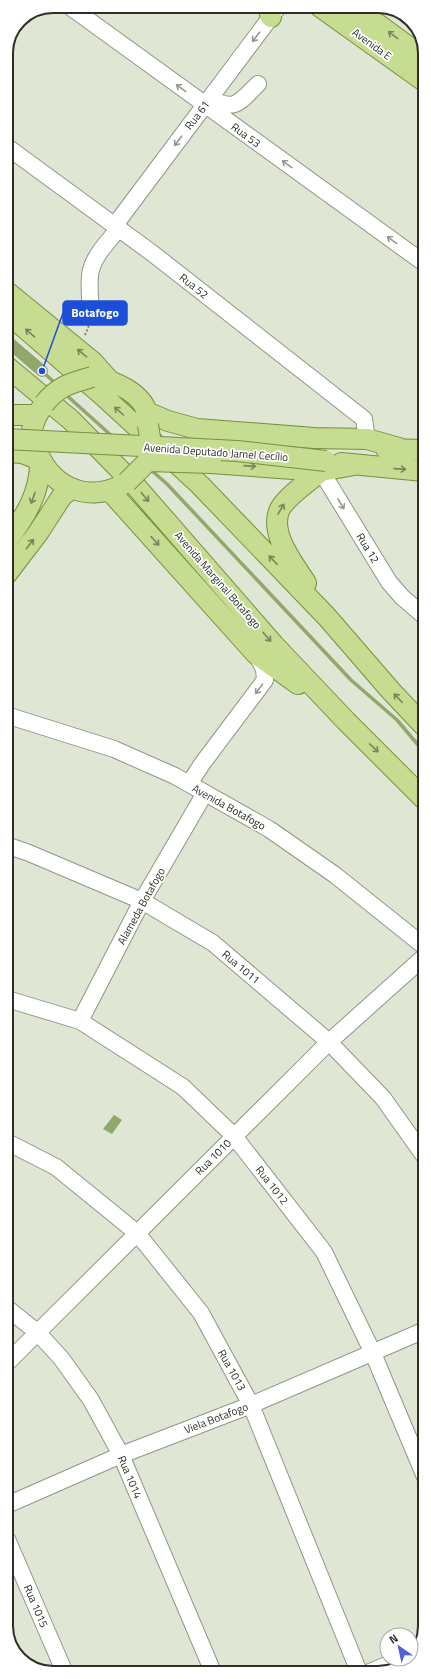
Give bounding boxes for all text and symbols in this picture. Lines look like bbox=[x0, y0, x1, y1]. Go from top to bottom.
street label: Avenida E bbox=[349, 24, 395, 64]
one-way arrow bbox=[387, 31, 398, 39]
one-way arrow bbox=[251, 32, 260, 43]
one-way arrow bbox=[176, 84, 187, 92]
street label: Rua 61 bbox=[181, 97, 213, 133]
street label: Rua 53 bbox=[228, 119, 264, 151]
one-way arrow bbox=[174, 136, 182, 147]
one-way arrow bbox=[282, 160, 293, 168]
one-way arrow bbox=[387, 236, 398, 244]
street label: Rua 52 bbox=[176, 270, 212, 302]
callout: Botafogo bbox=[63, 301, 127, 325]
text: Botafogo bbox=[71, 303, 119, 322]
one-way arrow bbox=[25, 329, 35, 338]
one-way arrow bbox=[76, 348, 87, 357]
one-way arrow bbox=[114, 406, 124, 416]
street label: Avenida Deputado Jamel Cecílio bbox=[143, 439, 289, 465]
one-way arrow bbox=[243, 463, 256, 470]
one-way arrow bbox=[393, 466, 406, 473]
one-way arrow bbox=[140, 491, 149, 502]
one-way arrow bbox=[29, 492, 37, 504]
one-way arrow bbox=[338, 498, 346, 510]
one-way arrow bbox=[278, 503, 286, 515]
street label: Avenida Marginal Botafogo bbox=[171, 528, 265, 632]
street label: Rua 12 bbox=[353, 530, 383, 566]
one-way arrow bbox=[150, 536, 159, 546]
one-way arrow bbox=[26, 538, 34, 549]
one-way arrow bbox=[268, 555, 277, 565]
one-way arrow bbox=[263, 631, 272, 642]
one-way arrow bbox=[255, 683, 263, 694]
one-way arrow bbox=[393, 693, 402, 703]
one-way arrow bbox=[369, 743, 379, 753]
street label: Avenida Botafogo bbox=[189, 780, 269, 834]
street label: Alameda Botafogo bbox=[113, 864, 169, 947]
street label: Rua 1011 bbox=[219, 946, 263, 988]
street label: Rua 1010 bbox=[191, 1135, 235, 1179]
street label: Rua 1012 bbox=[252, 1162, 292, 1208]
street label: Rua 1013 bbox=[214, 1346, 250, 1394]
street label: Viela Botafogo bbox=[182, 1398, 251, 1438]
street label: Rua 1014 bbox=[114, 1453, 146, 1501]
street label: Rua 1015 bbox=[20, 1582, 52, 1630]
north arrow bbox=[379, 1627, 419, 1667]
text: N bbox=[386, 1630, 401, 1647]

